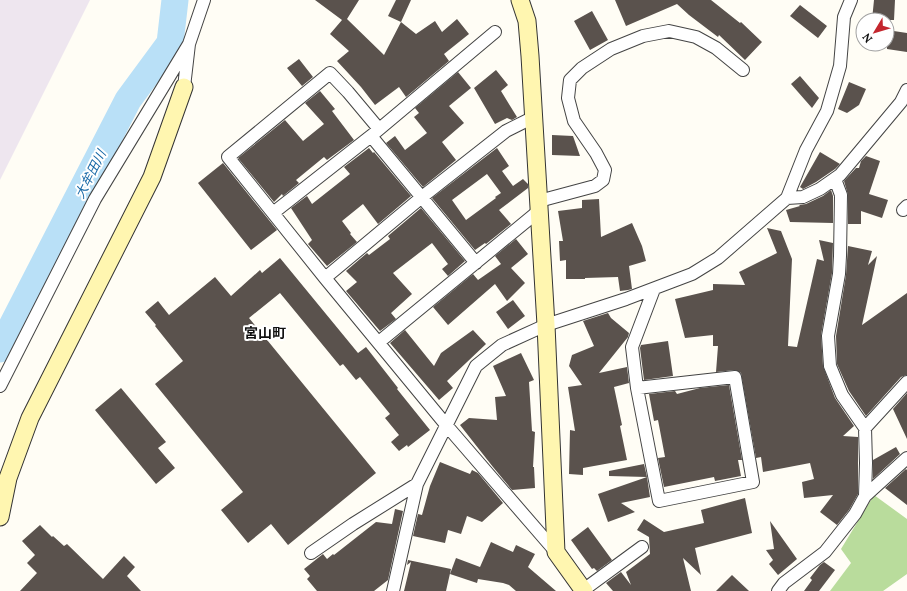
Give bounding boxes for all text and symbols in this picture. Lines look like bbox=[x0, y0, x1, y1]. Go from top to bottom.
north arrow bbox=[855, 12, 895, 52]
text: N bbox=[859, 30, 875, 46]
water label: 大牟田川 bbox=[71, 145, 111, 201]
district label: 宮山町 bbox=[244, 324, 286, 342]

